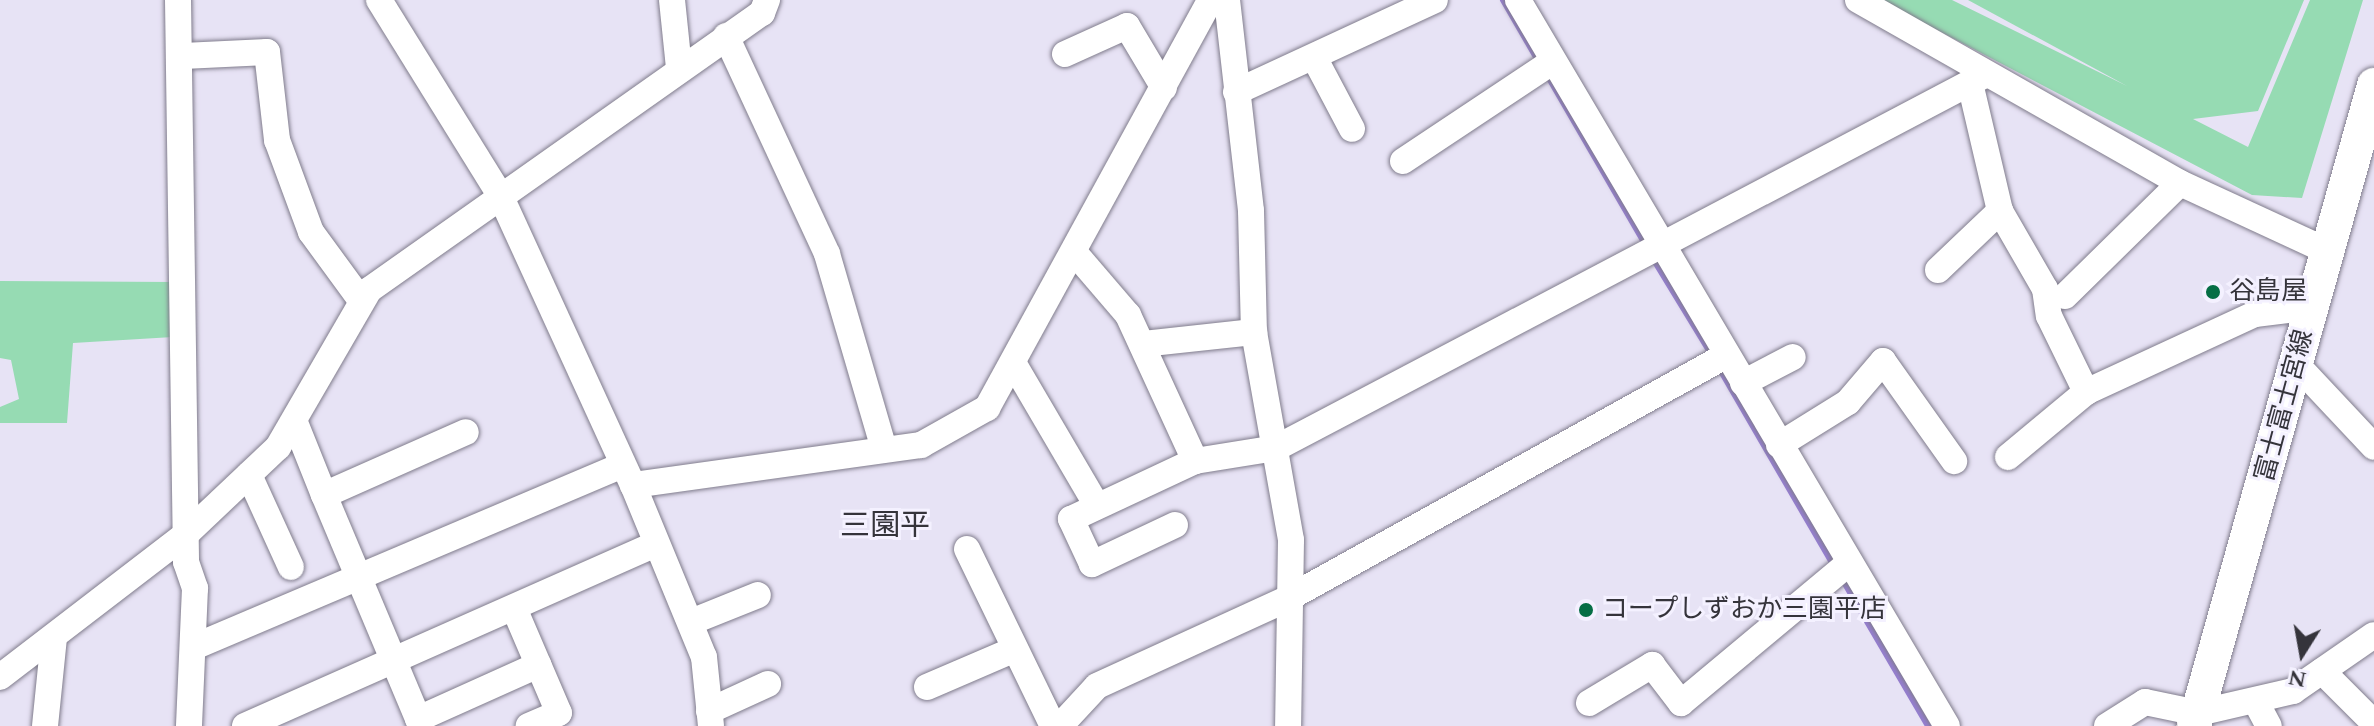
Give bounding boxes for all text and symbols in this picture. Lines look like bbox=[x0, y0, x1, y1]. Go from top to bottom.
place label: 谷島屋 bbox=[2229, 276, 2307, 308]
marker: 谷島屋 bbox=[2204, 283, 2222, 301]
street label: 富士富士宮線 bbox=[2250, 327, 2320, 485]
district label: 三園平 bbox=[840, 508, 930, 544]
place label: コープしずおか三園平店 bbox=[1602, 594, 1888, 626]
marker: コープしずおか三園平店 bbox=[1577, 601, 1595, 619]
north arrow bbox=[2262, 614, 2342, 694]
text: N bbox=[2285, 660, 2309, 696]

